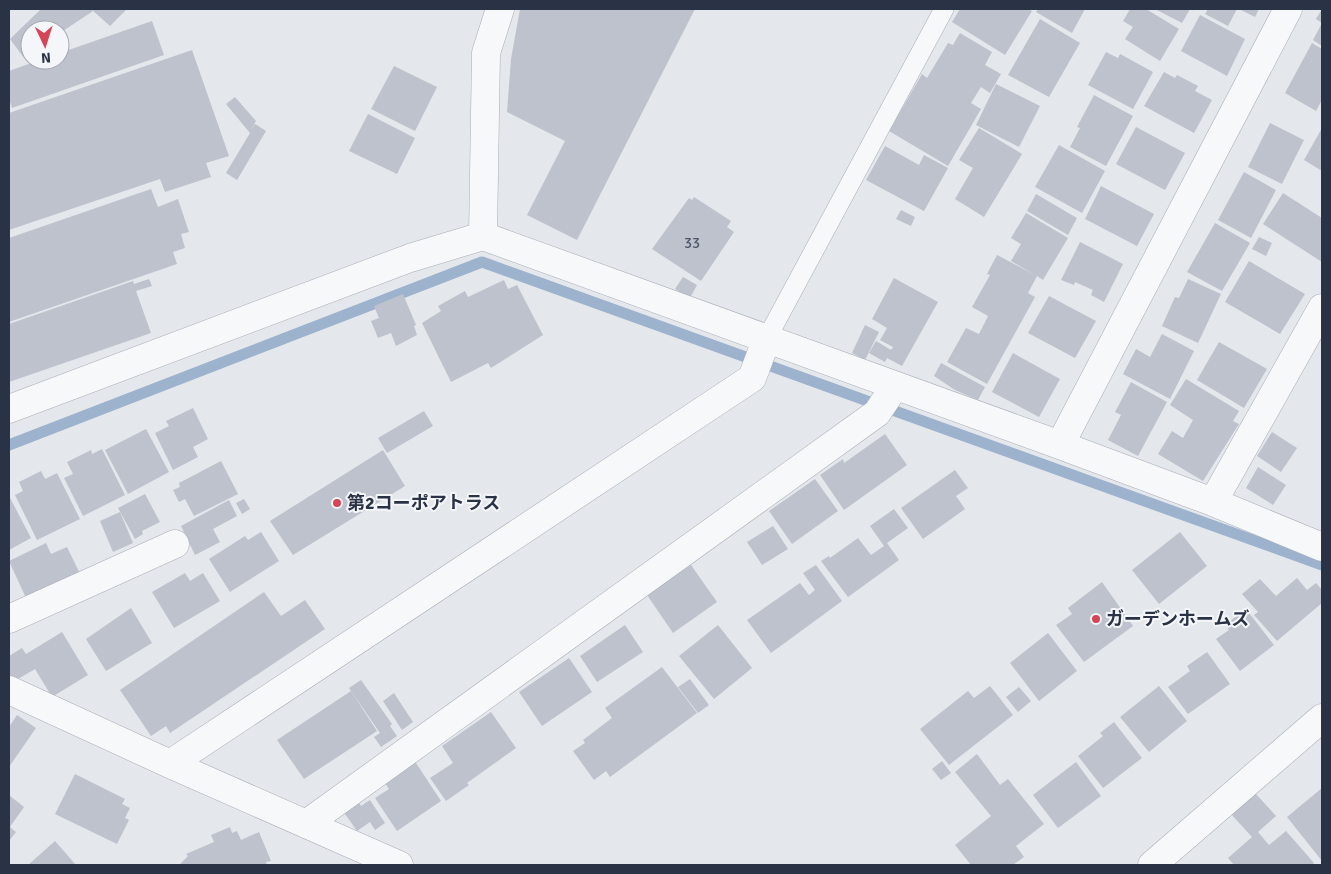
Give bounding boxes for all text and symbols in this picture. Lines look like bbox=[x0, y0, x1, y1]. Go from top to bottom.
north arrow bbox=[20, 20, 70, 70]
text: N bbox=[40, 49, 51, 66]
house number: 33 bbox=[684, 234, 700, 252]
place label: 第2コーポアトラス bbox=[347, 492, 500, 514]
marker: 第2コーポアトラス bbox=[331, 497, 343, 509]
place label: ガーデンホームズ bbox=[1106, 608, 1249, 630]
marker: ガーデンホームズ bbox=[1090, 613, 1102, 625]

